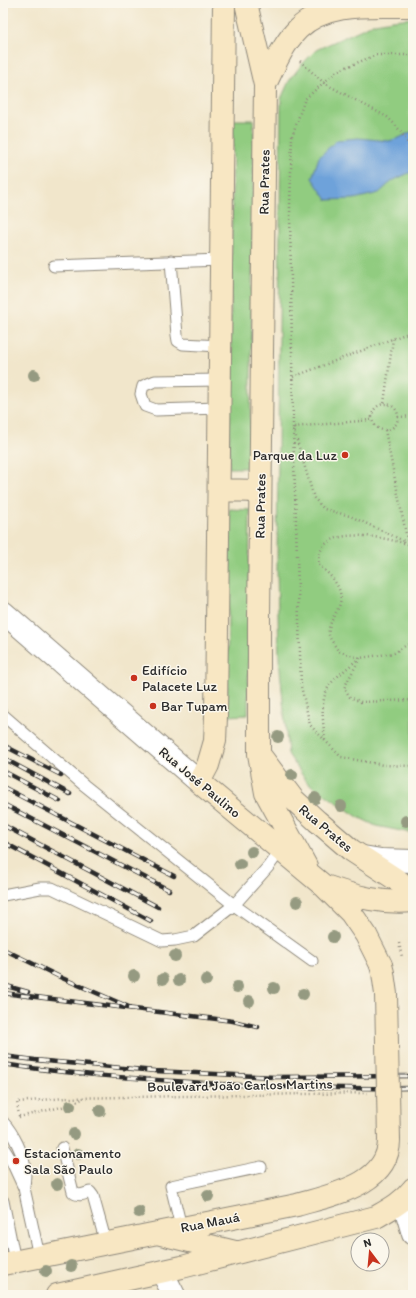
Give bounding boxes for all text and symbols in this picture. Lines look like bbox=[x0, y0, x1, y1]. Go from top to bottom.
street label: Rua Prates bbox=[255, 149, 274, 215]
place label: Parque da Luz bbox=[253, 447, 337, 464]
marker: Parque da Luz bbox=[340, 450, 350, 460]
street label: Rua Prates bbox=[251, 473, 270, 539]
place label: Edifício Palacete Luz bbox=[142, 662, 218, 695]
marker: Edifício Palacete Luz bbox=[129, 673, 139, 683]
place label: Bar Tupam bbox=[161, 698, 228, 715]
marker: Bar Tupam bbox=[148, 701, 158, 711]
street label: Rua José Paulino bbox=[155, 743, 244, 822]
street label: Rua Prates bbox=[295, 801, 356, 856]
street label: Boulevard João Carlos Martins bbox=[147, 1075, 333, 1096]
place label: Estacionamento Sala São Paulo bbox=[24, 1145, 121, 1178]
marker: Estacionamento Sala São Paulo bbox=[11, 1156, 21, 1166]
street label: Rua Mauá bbox=[179, 1208, 242, 1237]
north arrow bbox=[350, 1232, 390, 1272]
text: N bbox=[362, 1236, 373, 1250]

